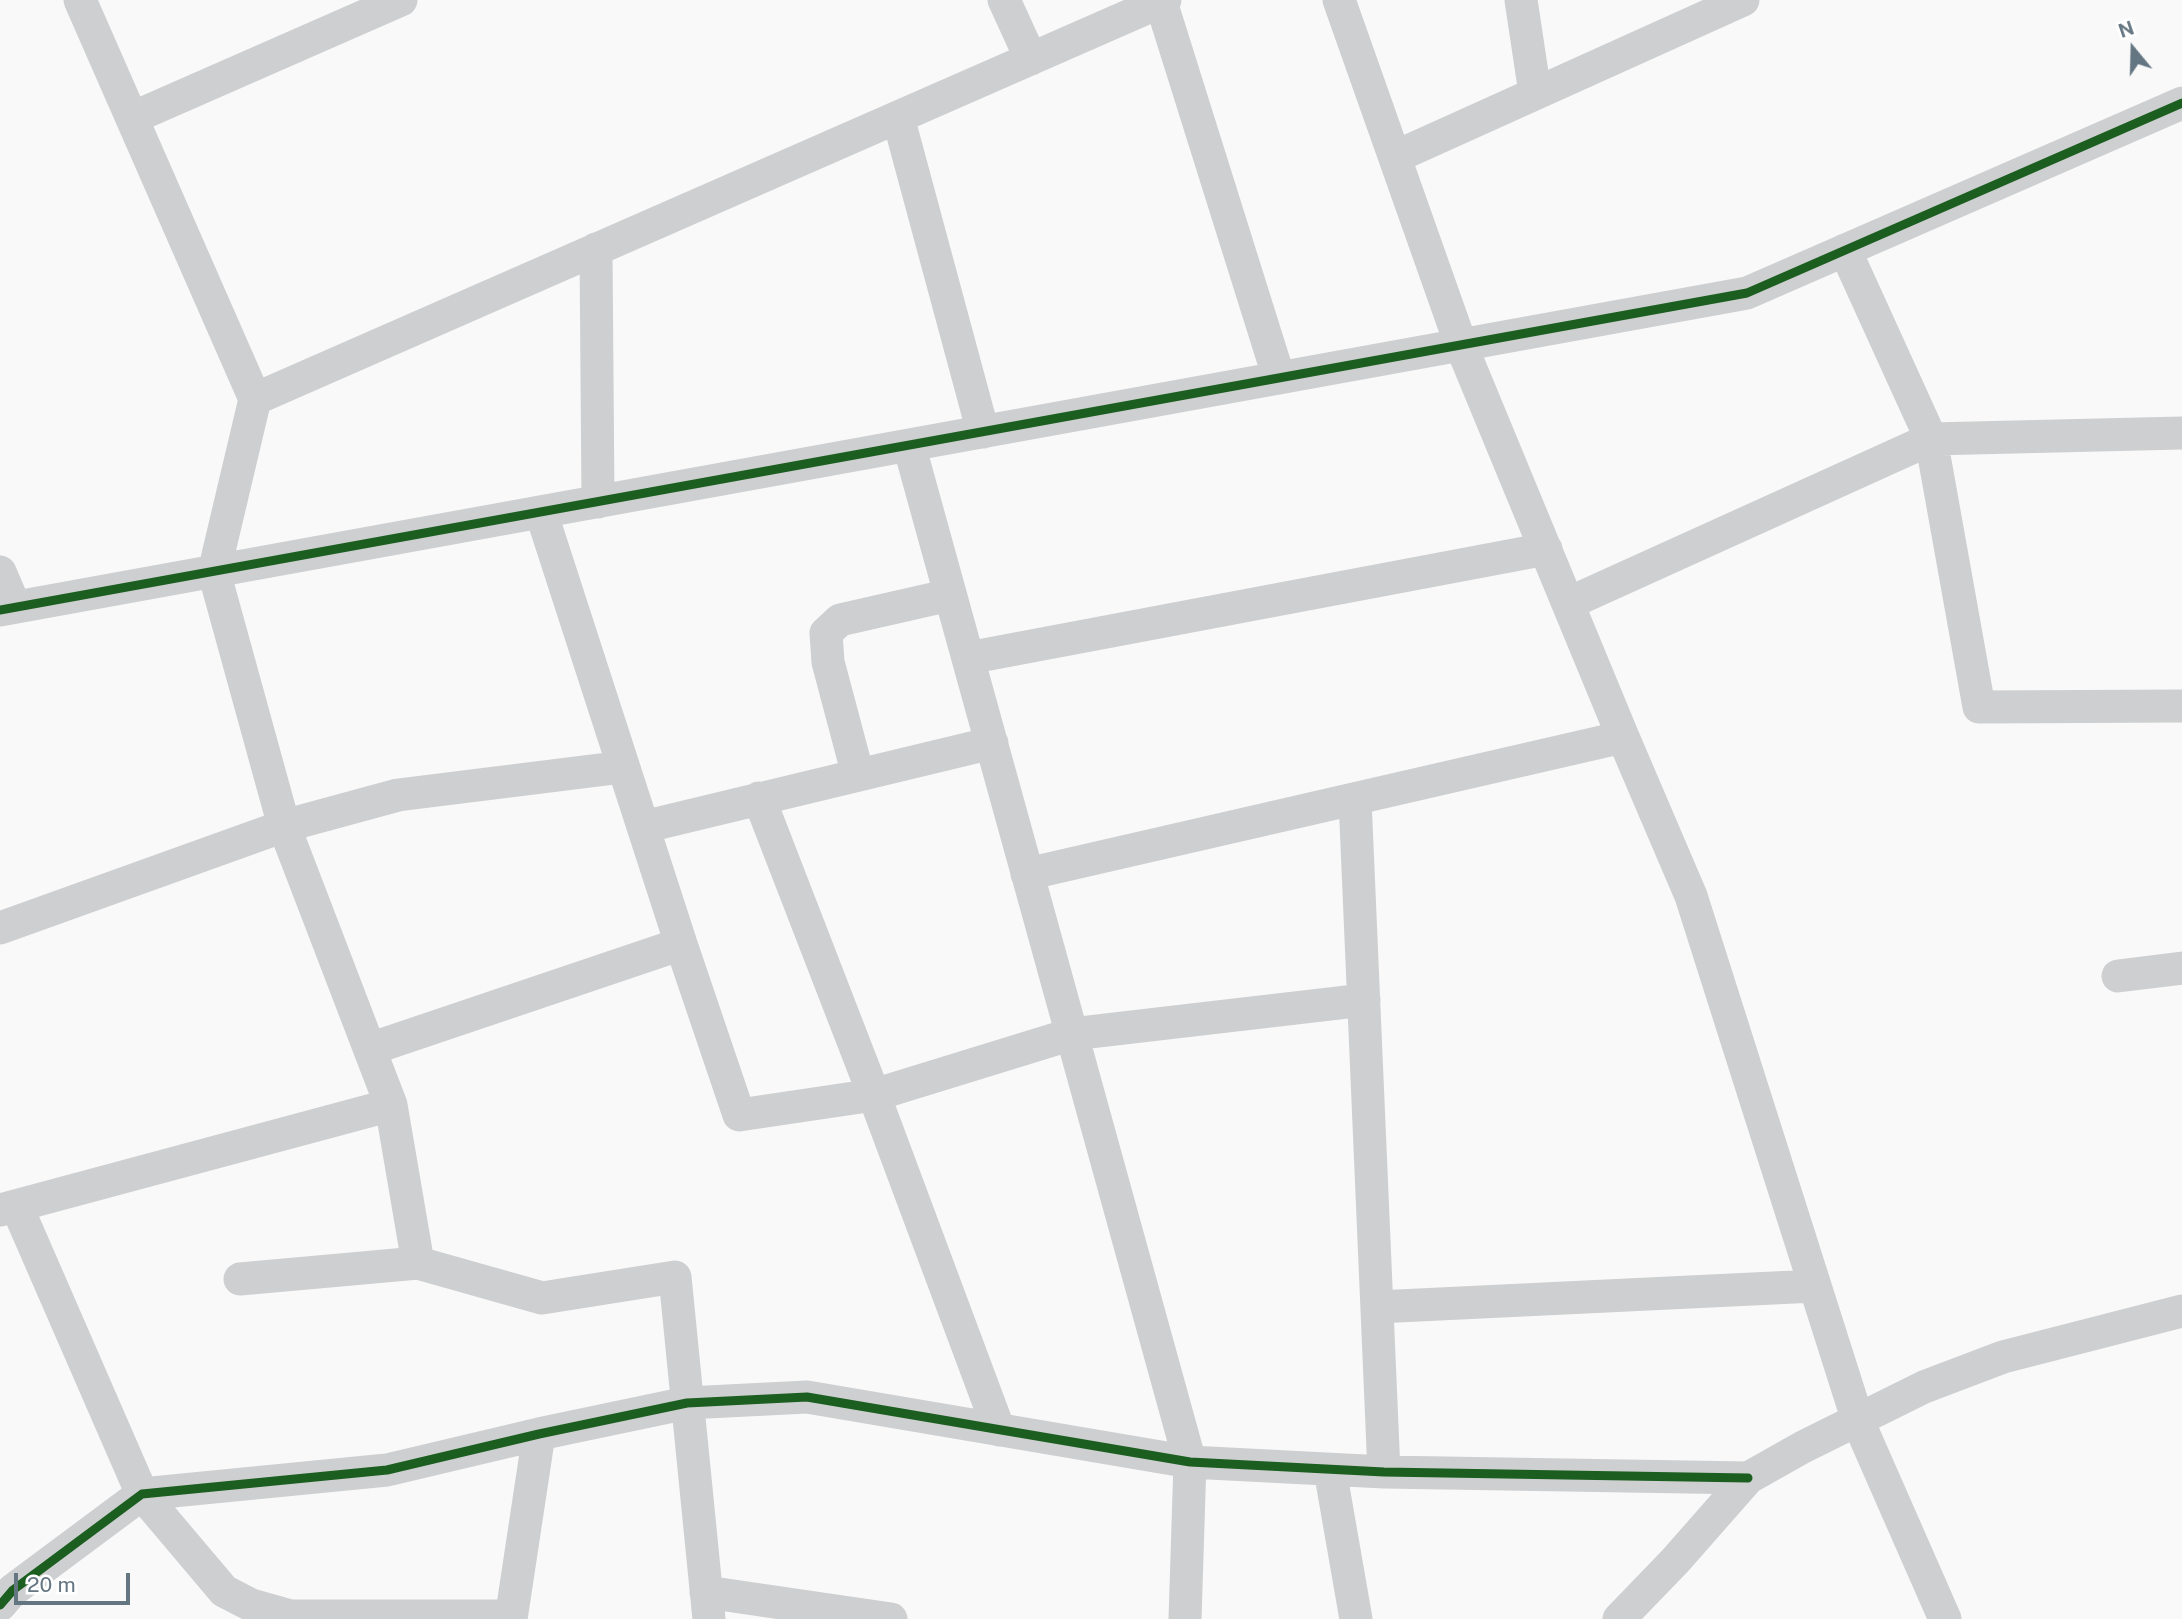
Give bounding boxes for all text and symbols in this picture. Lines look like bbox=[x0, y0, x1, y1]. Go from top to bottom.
north arrow bbox=[2098, 14, 2168, 84]
text: N bbox=[2116, 16, 2137, 42]
scale bar bbox=[18, 1560, 133, 1604]
text: 20 m bbox=[27, 1572, 76, 1597]

